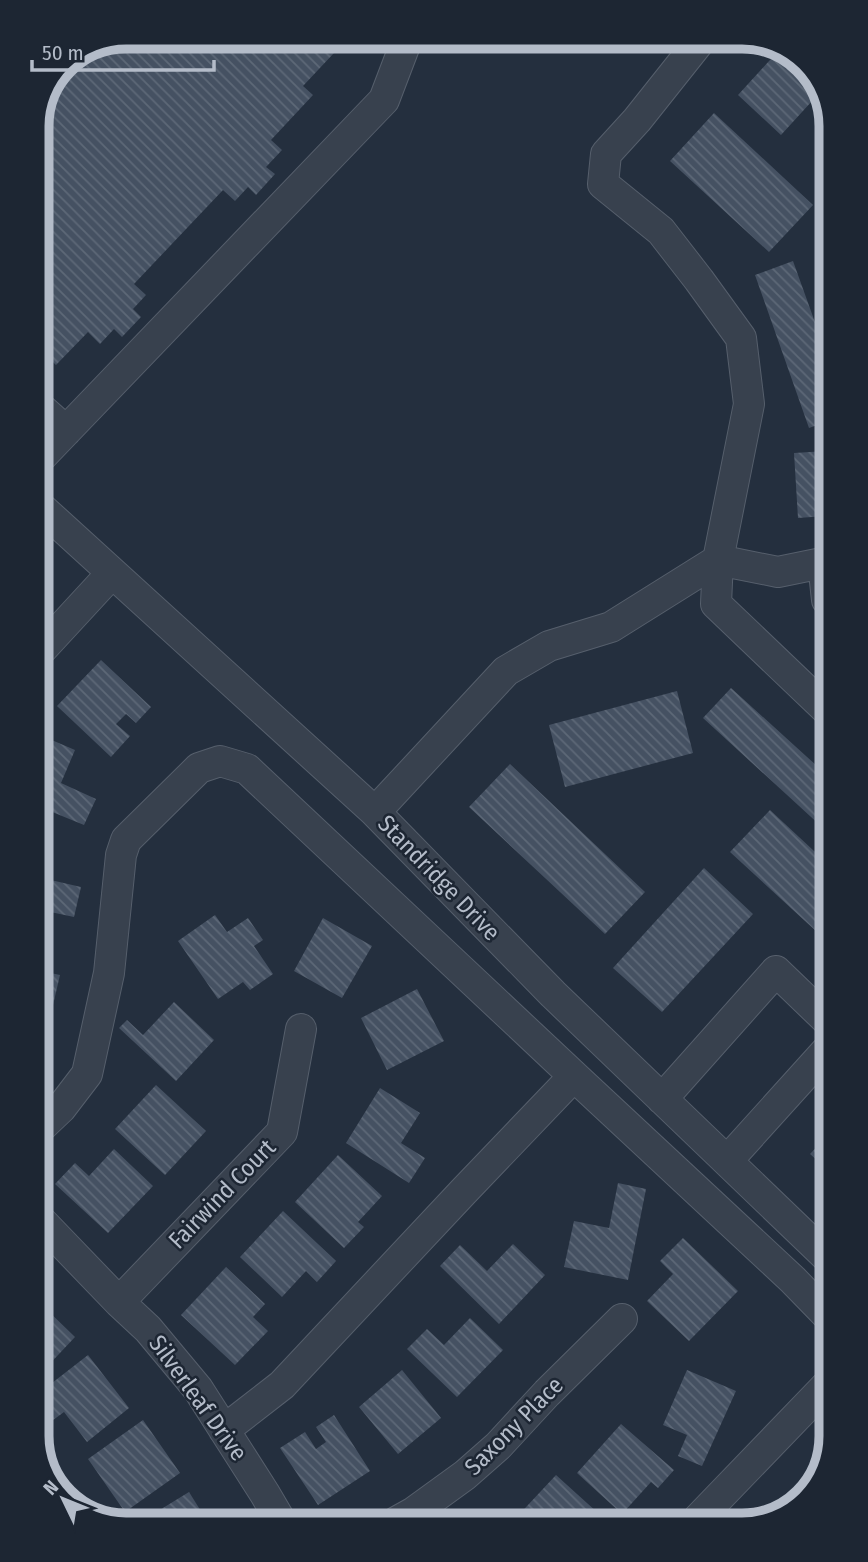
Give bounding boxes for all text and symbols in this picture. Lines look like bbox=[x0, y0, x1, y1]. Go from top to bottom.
scale bar bbox=[32, 28, 214, 72]
text: 50 m bbox=[42, 40, 84, 66]
street label: Standridge Drive bbox=[372, 810, 506, 946]
street label: Fairwind Court bbox=[163, 1133, 281, 1255]
street label: Silverleaf Drive bbox=[143, 1330, 253, 1466]
street label: Saxony Place bbox=[459, 1371, 569, 1481]
north arrow bbox=[28, 1464, 98, 1534]
text: N bbox=[39, 1476, 63, 1500]

